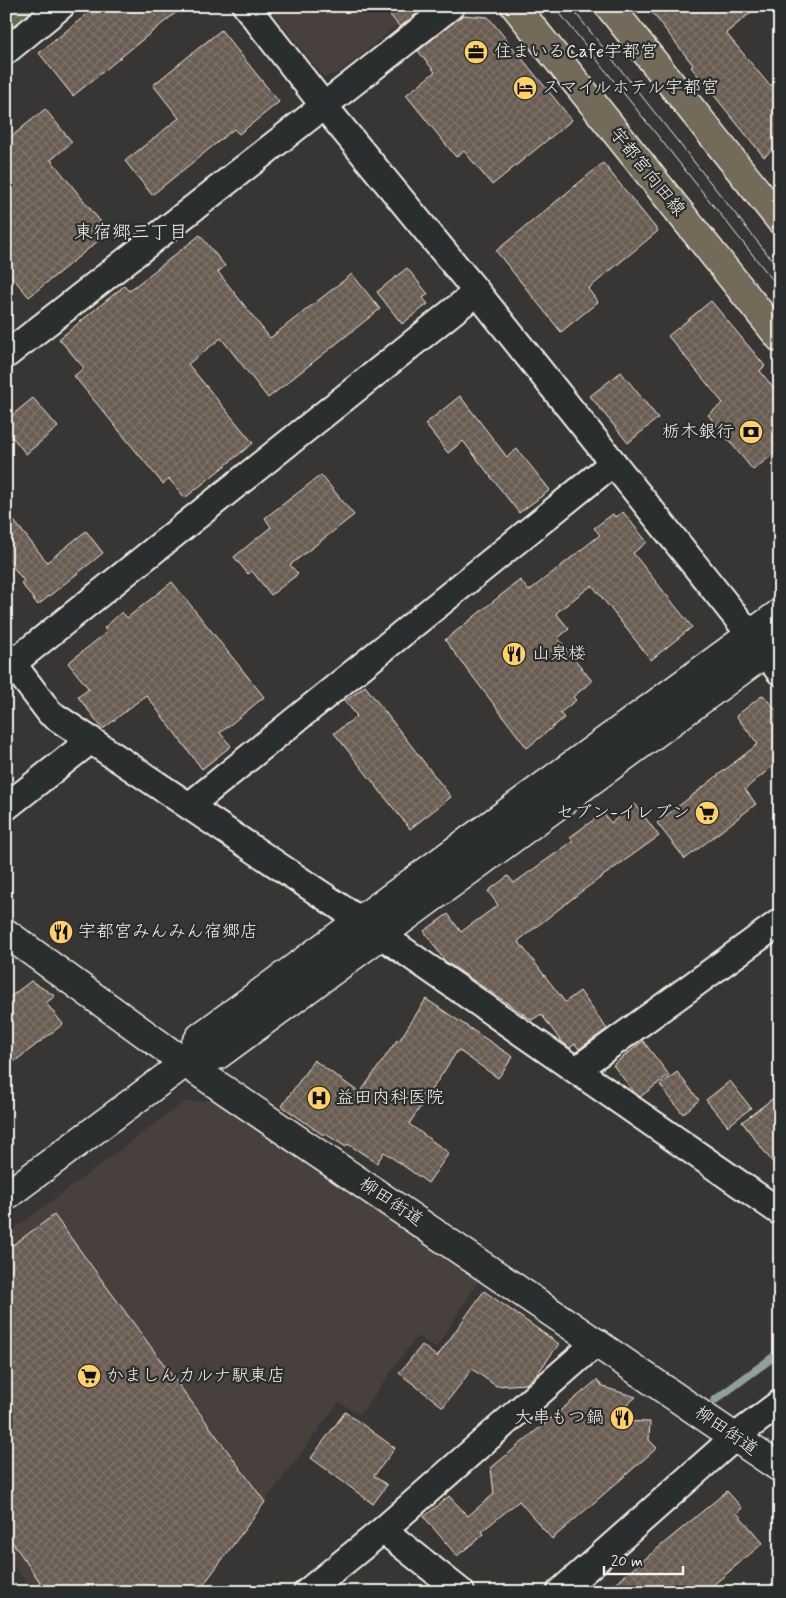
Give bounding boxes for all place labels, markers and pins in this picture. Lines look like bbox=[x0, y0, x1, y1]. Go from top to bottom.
office icon: 住まいるCafe宇都宮 bbox=[463, 39, 489, 65]
place label: 住まいるCafe宇都宮 bbox=[494, 40, 658, 64]
hotel icon: スマイルホテル宇都宮 bbox=[512, 75, 538, 101]
place label: スマイルホテル宇都宮 bbox=[542, 76, 719, 100]
bank icon: 栃木銀行 bbox=[738, 419, 764, 445]
place label: 栃木銀行 bbox=[662, 420, 734, 444]
restaurant icon: 山泉楼 bbox=[501, 641, 527, 667]
place label: 山泉楼 bbox=[532, 642, 586, 666]
supermarket icon: セブン-イレブン bbox=[694, 800, 720, 826]
place label: セブン-イレブン bbox=[556, 801, 690, 825]
restaurant icon: 宇都宮みんみん宿郷店 bbox=[48, 919, 74, 945]
place label: 宇都宮みんみん宿郷店 bbox=[78, 920, 258, 944]
hospital icon: 益田内科医院 bbox=[306, 1085, 332, 1111]
place label: 益田内科医院 bbox=[336, 1086, 444, 1110]
supermarket icon: かましんカルナ駅東店 bbox=[76, 1363, 102, 1389]
place label: かましんカルナ駅東店 bbox=[106, 1364, 285, 1388]
restaurant icon: 大串もつ鍋 bbox=[609, 1405, 635, 1431]
place label: 大串もつ鍋 bbox=[514, 1406, 604, 1430]

